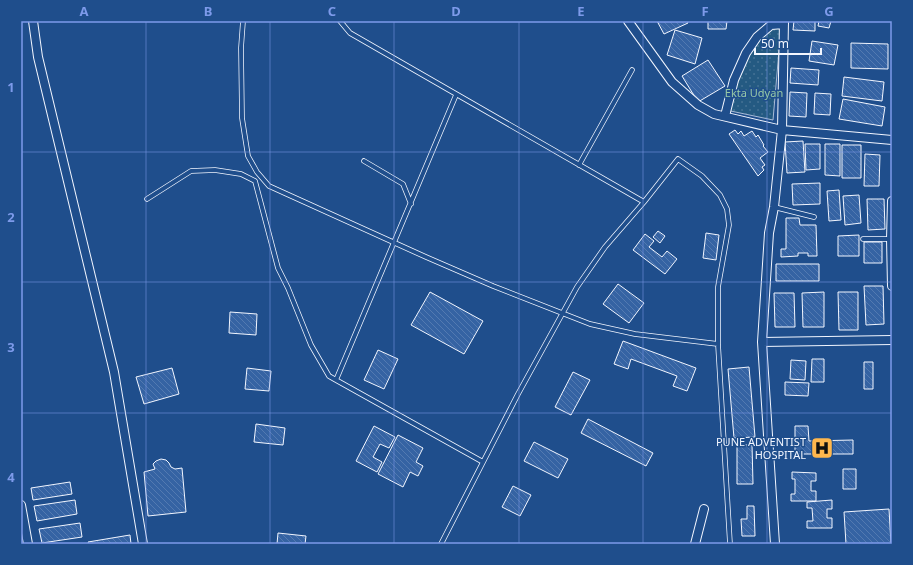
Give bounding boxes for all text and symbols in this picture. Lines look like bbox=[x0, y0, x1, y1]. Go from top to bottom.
text: A bbox=[80, 2, 89, 20]
text: B bbox=[204, 2, 212, 20]
text: C bbox=[328, 2, 336, 20]
text: D bbox=[451, 2, 461, 20]
text: E bbox=[577, 2, 585, 20]
text: F bbox=[701, 2, 709, 20]
text: G bbox=[824, 2, 834, 20]
scale bar bbox=[755, 30, 821, 56]
text: 50 m bbox=[761, 35, 789, 52]
text: 1 bbox=[7, 78, 15, 96]
park label: Ekta Udyan bbox=[725, 85, 783, 100]
text: 2 bbox=[7, 208, 15, 226]
text: 3 bbox=[7, 338, 15, 356]
place label: PUNE ADVENTIST HOSPITAL bbox=[716, 434, 806, 462]
hospital icon: PUNE ADVENTIST HOSPITAL bbox=[809, 435, 835, 461]
text: 4 bbox=[7, 468, 15, 486]

